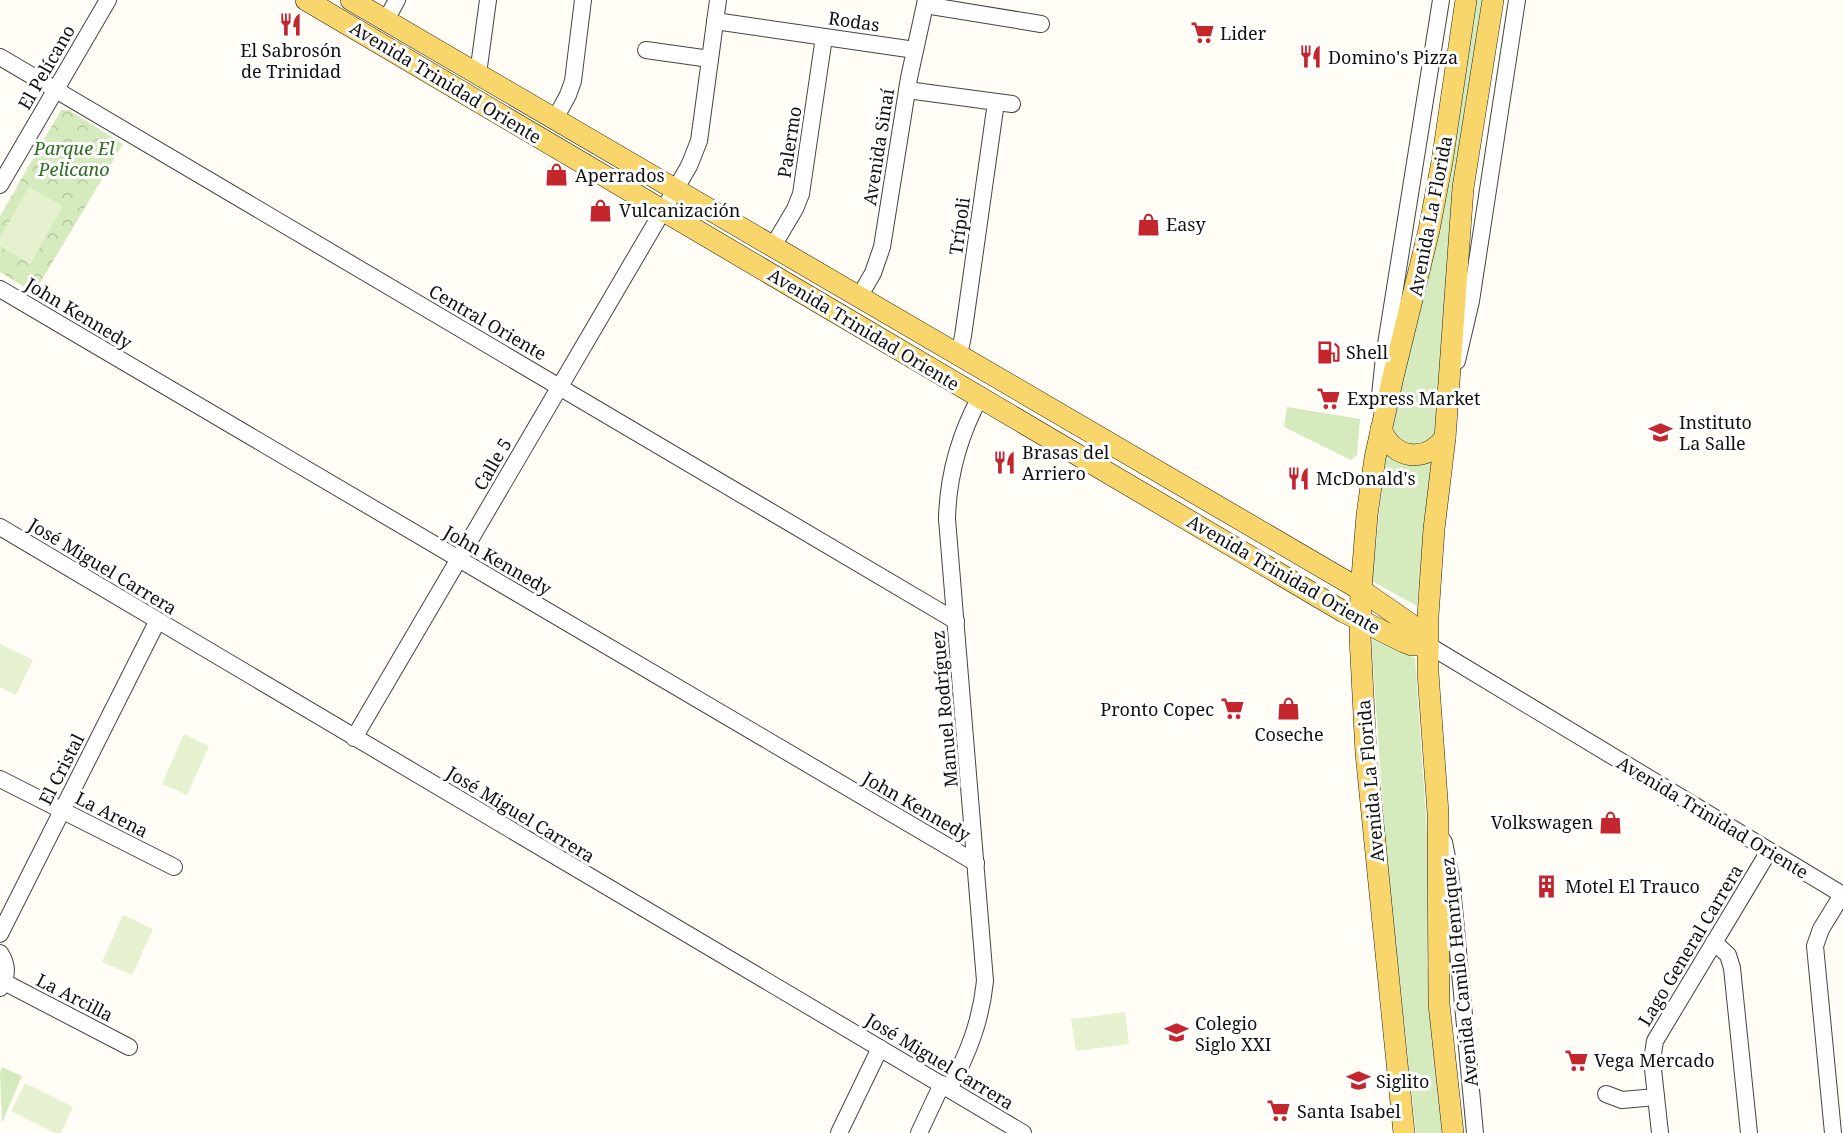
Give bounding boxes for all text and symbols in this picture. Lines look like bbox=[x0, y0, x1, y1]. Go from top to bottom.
street label: Rodas bbox=[827, 6, 881, 36]
restaurant icon: El Sabrosón de Trinidad bbox=[278, 11, 304, 37]
street label: Avenida Trinidad Oriente bbox=[346, 15, 546, 149]
street label: El Pelícano bbox=[12, 20, 80, 114]
supermarket icon: Lider bbox=[1189, 20, 1215, 46]
place label: Lider bbox=[1220, 21, 1267, 45]
place label: El Sabrosón de Trinidad bbox=[240, 38, 342, 83]
restaurant icon: Domino's Pizza bbox=[1297, 44, 1323, 70]
place label: Domino's Pizza bbox=[1328, 45, 1458, 69]
street label: Avenida Sinaí bbox=[857, 87, 899, 207]
street label: Palermo bbox=[772, 105, 806, 179]
street label: Avenida La Florida bbox=[1403, 134, 1457, 298]
park label: Parque El Pelicano bbox=[33, 136, 115, 181]
shop icon: Aperrados bbox=[544, 162, 570, 188]
place label: Aperrados bbox=[575, 163, 665, 187]
street label: Trípoli bbox=[943, 195, 975, 256]
shop icon: Vulcanización bbox=[588, 197, 614, 223]
place label: Vulcanización bbox=[619, 198, 741, 222]
shop icon: Easy bbox=[1135, 211, 1161, 237]
place label: Easy bbox=[1166, 212, 1206, 236]
street label: Avenida Trinidad Oriente bbox=[764, 262, 964, 396]
street label: John Kennedy bbox=[20, 271, 138, 355]
street label: Central Oriente bbox=[425, 279, 551, 365]
fuel station icon: Shell bbox=[1315, 339, 1341, 365]
place label: Shell bbox=[1346, 340, 1388, 364]
supermarket icon: Express Market bbox=[1316, 385, 1342, 411]
place label: Express Market bbox=[1347, 386, 1480, 410]
place label: Instituto La Salle bbox=[1679, 410, 1752, 455]
school or university icon: Instituto La Salle bbox=[1648, 419, 1674, 445]
street label: Calle 5 bbox=[467, 433, 517, 495]
place label: Brasas del Arriero bbox=[1022, 440, 1110, 485]
restaurant icon: Brasas del Arriero bbox=[991, 449, 1017, 475]
restaurant icon: McDonald's bbox=[1285, 465, 1311, 491]
place label: McDonald's bbox=[1316, 466, 1416, 490]
street label: Avenida Trinidad Oriente bbox=[1183, 509, 1385, 639]
street label: José Miguel Carrera bbox=[24, 512, 182, 620]
street label: John Kennedy bbox=[439, 519, 557, 601]
street label: Manuel Rodríguez bbox=[925, 630, 963, 788]
shop icon: Coseche bbox=[1276, 695, 1302, 721]
supermarket icon: Pronto Copec bbox=[1219, 696, 1245, 722]
place label: Pronto Copec bbox=[1100, 697, 1214, 721]
street label: Avenida La Florida bbox=[1351, 699, 1389, 863]
place label: Coseche bbox=[1254, 722, 1324, 746]
street label: El Cristal bbox=[33, 729, 89, 809]
street label: Avenida Trinidad Oriente bbox=[1613, 750, 1813, 884]
street label: José Miguel Carrera bbox=[442, 760, 600, 868]
street label: John Kennedy bbox=[858, 765, 976, 847]
street label: La Arena bbox=[72, 785, 152, 843]
shop icon: Volkswagen bbox=[1598, 809, 1624, 835]
place label: Volkswagen bbox=[1491, 810, 1593, 834]
street label: Avenida Camilo Henríquez bbox=[1435, 856, 1483, 1088]
street label: Lago General Carrera bbox=[1632, 860, 1748, 1030]
building icon: Motel El Trauco bbox=[1534, 873, 1560, 899]
place label: Motel El Trauco bbox=[1565, 874, 1700, 898]
street label: La Arcilla bbox=[33, 967, 117, 1027]
street label: José Miguel Carrera bbox=[861, 1007, 1019, 1115]
place label: Colegio Siglo XXI bbox=[1195, 1011, 1271, 1056]
school or university icon: Colegio Siglo XXI bbox=[1164, 1020, 1190, 1046]
supermarket icon: Vega Mercado bbox=[1563, 1047, 1589, 1073]
place label: Vega Mercado bbox=[1594, 1048, 1715, 1072]
school or university icon: Siglito bbox=[1345, 1068, 1371, 1094]
place label: Siglito bbox=[1376, 1069, 1429, 1093]
supermarket icon: Santa Isabel bbox=[1266, 1098, 1292, 1124]
place label: Santa Isabel bbox=[1297, 1099, 1401, 1123]

